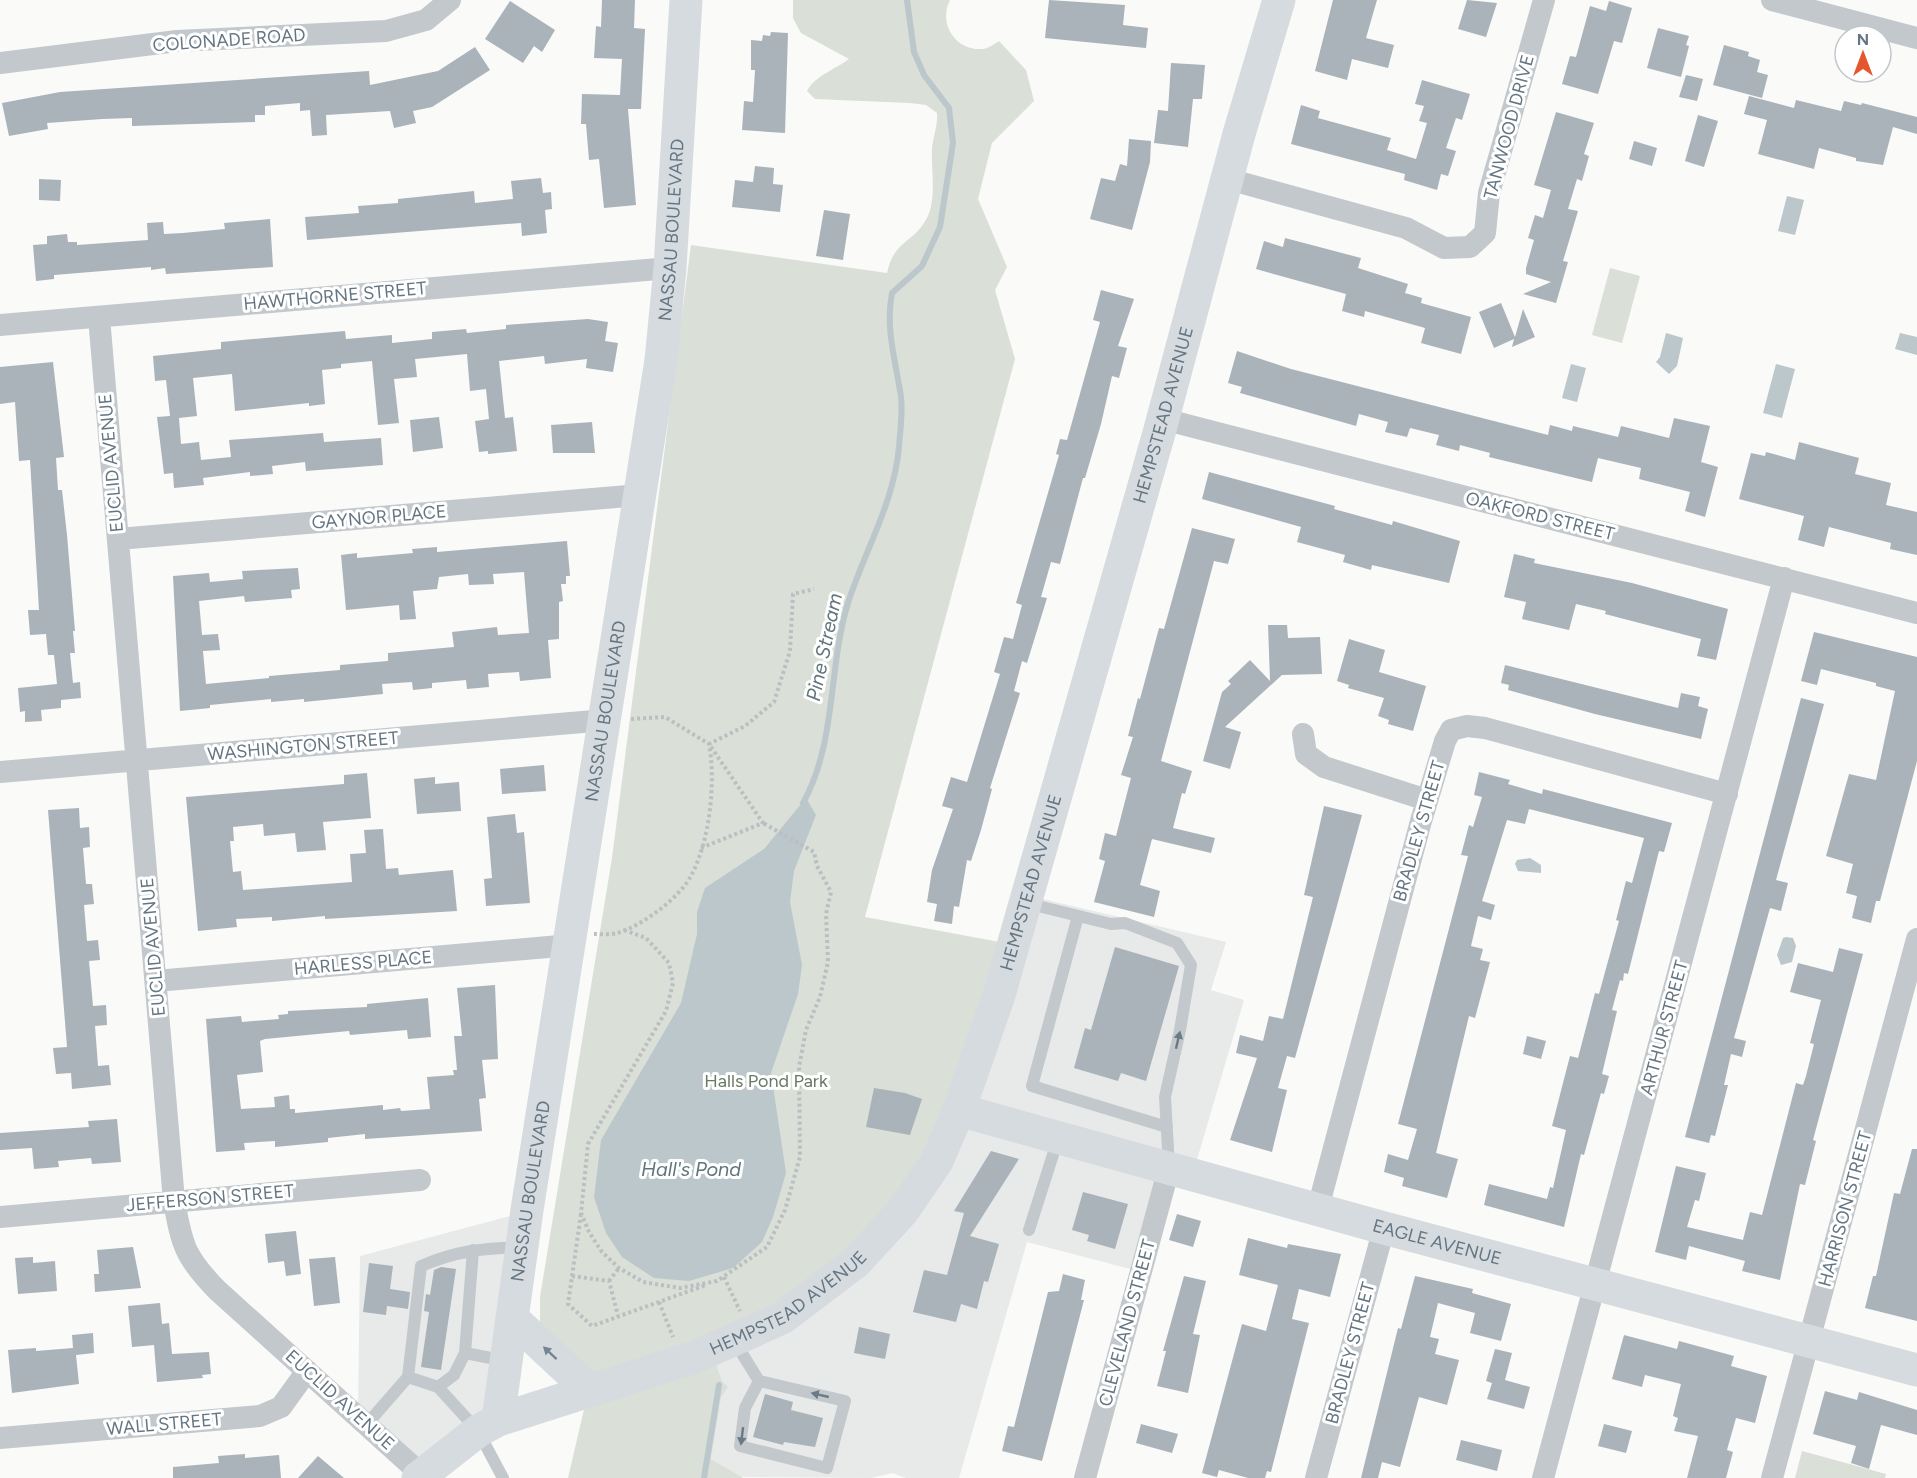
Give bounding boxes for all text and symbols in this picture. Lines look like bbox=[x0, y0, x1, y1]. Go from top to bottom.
street label: COLONADE ROAD bbox=[152, 24, 306, 56]
north arrow bbox=[1833, 24, 1893, 84]
text: N bbox=[1857, 30, 1869, 49]
street label: TANWOOD DRIVE bbox=[1479, 52, 1539, 202]
street label: NASSAU BOULEVARD bbox=[654, 138, 689, 322]
street label: HAWTHORNE STREET bbox=[243, 277, 427, 315]
street label: HEMPSTEAD AVENUE bbox=[1129, 324, 1198, 506]
street label: EUCLID AVENUE bbox=[94, 393, 128, 533]
street label: OAKFORD STREET bbox=[1463, 487, 1617, 545]
street label: GAYNOR PLACE bbox=[311, 500, 447, 534]
water label: Pine Stream bbox=[801, 591, 847, 703]
street label: NASSAU BOULEVARD bbox=[581, 619, 631, 803]
street label: WASHINGTON STREET bbox=[207, 727, 400, 765]
street label: BRADLEY STREET bbox=[1388, 758, 1450, 904]
street label: HEMPSTEAD AVENUE bbox=[995, 792, 1067, 973]
street label: EUCLID AVENUE bbox=[136, 877, 170, 1017]
street label: HARLESS PLACE bbox=[293, 946, 433, 980]
street label: ARTHUR STREET bbox=[1635, 958, 1693, 1098]
one-way arrow bbox=[1174, 1030, 1183, 1049]
park label: Halls Pond Park bbox=[704, 1070, 828, 1092]
street label: NASSAU BOULEVARD bbox=[506, 1099, 555, 1283]
street label: HARRISON STREET bbox=[1814, 1129, 1876, 1289]
water label: Hall's Pond bbox=[641, 1157, 741, 1181]
street label: JEFFERSON STREET bbox=[125, 1180, 295, 1216]
street label: EAGLE AVENUE bbox=[1370, 1214, 1504, 1270]
street label: CLEVELAND STREET bbox=[1094, 1237, 1160, 1409]
street label: HEMPSTEAD AVENUE bbox=[706, 1246, 872, 1360]
street label: BRADLEY STREET bbox=[1321, 1280, 1379, 1426]
street label: EUCLID AVENUE bbox=[281, 1345, 399, 1455]
one-way arrow bbox=[543, 1347, 557, 1361]
one-way arrow bbox=[811, 1390, 830, 1399]
street label: WALL STREET bbox=[105, 1408, 223, 1440]
one-way arrow bbox=[737, 1427, 747, 1446]

